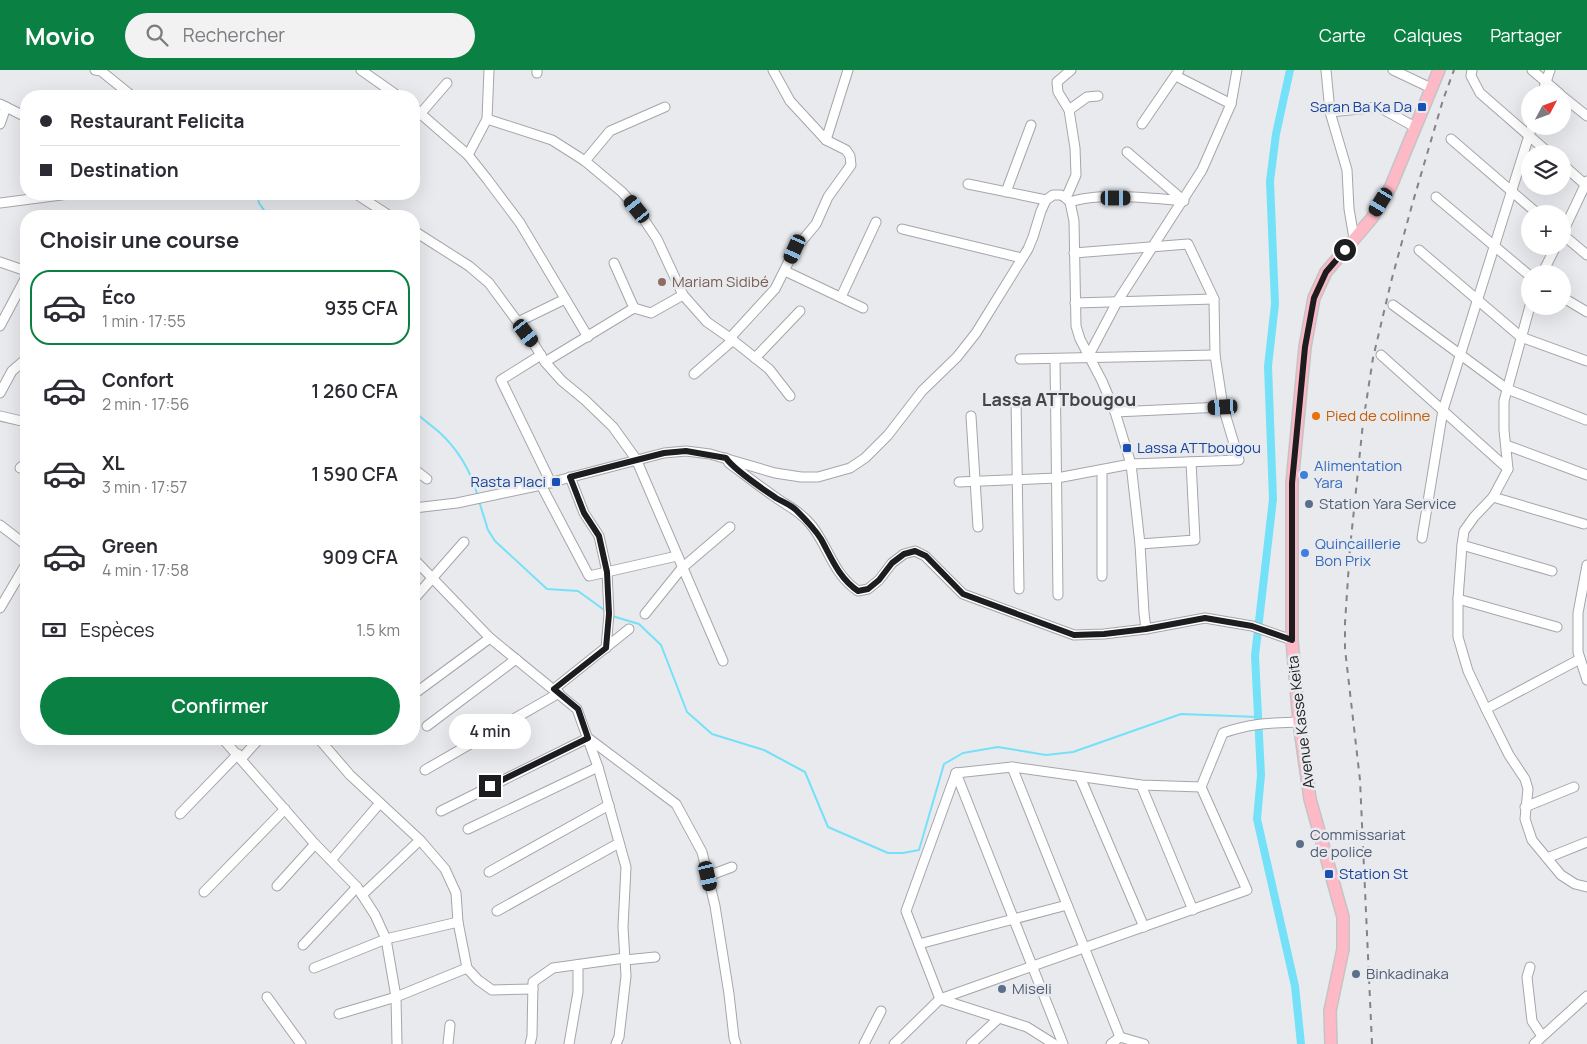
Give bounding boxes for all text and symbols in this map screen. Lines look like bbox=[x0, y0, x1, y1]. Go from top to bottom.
search box bbox=[125, 13, 475, 58]
text: Movio bbox=[25, 19, 95, 52]
icon: search bbox=[143, 21, 171, 49]
text: Rechercher bbox=[183, 22, 285, 48]
text: Carte bbox=[1319, 23, 1366, 47]
text: Calques bbox=[1394, 23, 1462, 47]
text: Partager bbox=[1490, 23, 1562, 47]
north arrow bbox=[1521, 85, 1571, 135]
map controls bbox=[1521, 85, 1571, 315]
place label: Saran Ba Ka Da bbox=[1310, 96, 1412, 117]
marker: Saran Ba Ka Da bbox=[1416, 101, 1428, 113]
text: Restaurant Felicita bbox=[70, 108, 244, 134]
button: layers bbox=[1521, 145, 1571, 195]
text: Destination bbox=[70, 157, 179, 183]
car bbox=[1366, 185, 1395, 219]
car bbox=[1101, 191, 1131, 206]
car bbox=[621, 193, 652, 225]
button: + bbox=[1521, 205, 1571, 255]
text: Choisir une course bbox=[40, 225, 239, 255]
car bbox=[782, 232, 807, 266]
route start bbox=[1334, 239, 1356, 261]
button: − bbox=[1521, 265, 1571, 315]
place label: Mariam Sidibé bbox=[672, 271, 769, 292]
marker: Mariam Sidibé bbox=[656, 276, 668, 288]
text: Éco bbox=[102, 284, 136, 310]
icon: car bbox=[42, 285, 87, 330]
text: 935 CFA bbox=[324, 295, 398, 321]
text: 1 min · 17:55 bbox=[102, 310, 186, 332]
car bbox=[510, 317, 541, 349]
text: Confort bbox=[102, 367, 174, 393]
icon: car bbox=[42, 368, 87, 413]
text: 1 260 CFA bbox=[311, 378, 398, 404]
district label: Lassa ATTbougou bbox=[982, 387, 1136, 411]
text: 2 min · 17:56 bbox=[102, 393, 189, 415]
car bbox=[1207, 399, 1238, 415]
place label: Pied de colinne bbox=[1326, 405, 1431, 426]
marker: Pied de colinne bbox=[1310, 410, 1322, 422]
place label: Lassa ATTbougou bbox=[1137, 437, 1261, 458]
marker: Lassa ATTbougou bbox=[1121, 442, 1133, 454]
text: XL bbox=[102, 450, 125, 476]
icon: car bbox=[42, 451, 87, 496]
place label: Alimentation Yara bbox=[1314, 455, 1402, 493]
text: 1 590 CFA bbox=[311, 461, 398, 487]
marker: Alimentation Yara bbox=[1298, 469, 1310, 481]
place label: Rasta Placi bbox=[471, 471, 546, 492]
text: 3 min · 17:57 bbox=[102, 476, 187, 498]
marker: Rasta Placi bbox=[550, 476, 562, 488]
place label: Station Yara Service bbox=[1319, 493, 1456, 514]
marker: Station Yara Service bbox=[1303, 498, 1315, 510]
text: Green bbox=[102, 533, 158, 559]
place label: Quincaillerie Bon Prix bbox=[1315, 533, 1401, 571]
icon: car bbox=[42, 534, 87, 579]
text: 909 CFA bbox=[322, 544, 398, 570]
marker: Quincaillerie Bon Prix bbox=[1299, 547, 1311, 559]
text: 4 min · 17:58 bbox=[102, 559, 189, 581]
icon: cash bbox=[40, 616, 68, 644]
text: Espèces bbox=[80, 617, 154, 643]
text: 1.5 km bbox=[356, 619, 400, 641]
street label: Avenue Kasse Keita bbox=[1282, 654, 1319, 790]
button: Confirmer bbox=[40, 677, 400, 735]
callout: 4 min bbox=[449, 714, 531, 748]
text: 4 min bbox=[469, 720, 511, 742]
route end bbox=[479, 775, 501, 797]
place label: Commissariat de police bbox=[1310, 824, 1406, 862]
marker: Commissariat de police bbox=[1294, 838, 1306, 850]
car bbox=[697, 860, 718, 892]
place label: Station St bbox=[1339, 863, 1408, 884]
marker: Station St bbox=[1323, 868, 1335, 880]
place label: Binkadinaka bbox=[1366, 963, 1449, 984]
marker: Binkadinaka bbox=[1350, 968, 1362, 980]
place label: Miseli bbox=[1012, 978, 1052, 999]
marker: Miseli bbox=[996, 983, 1008, 995]

